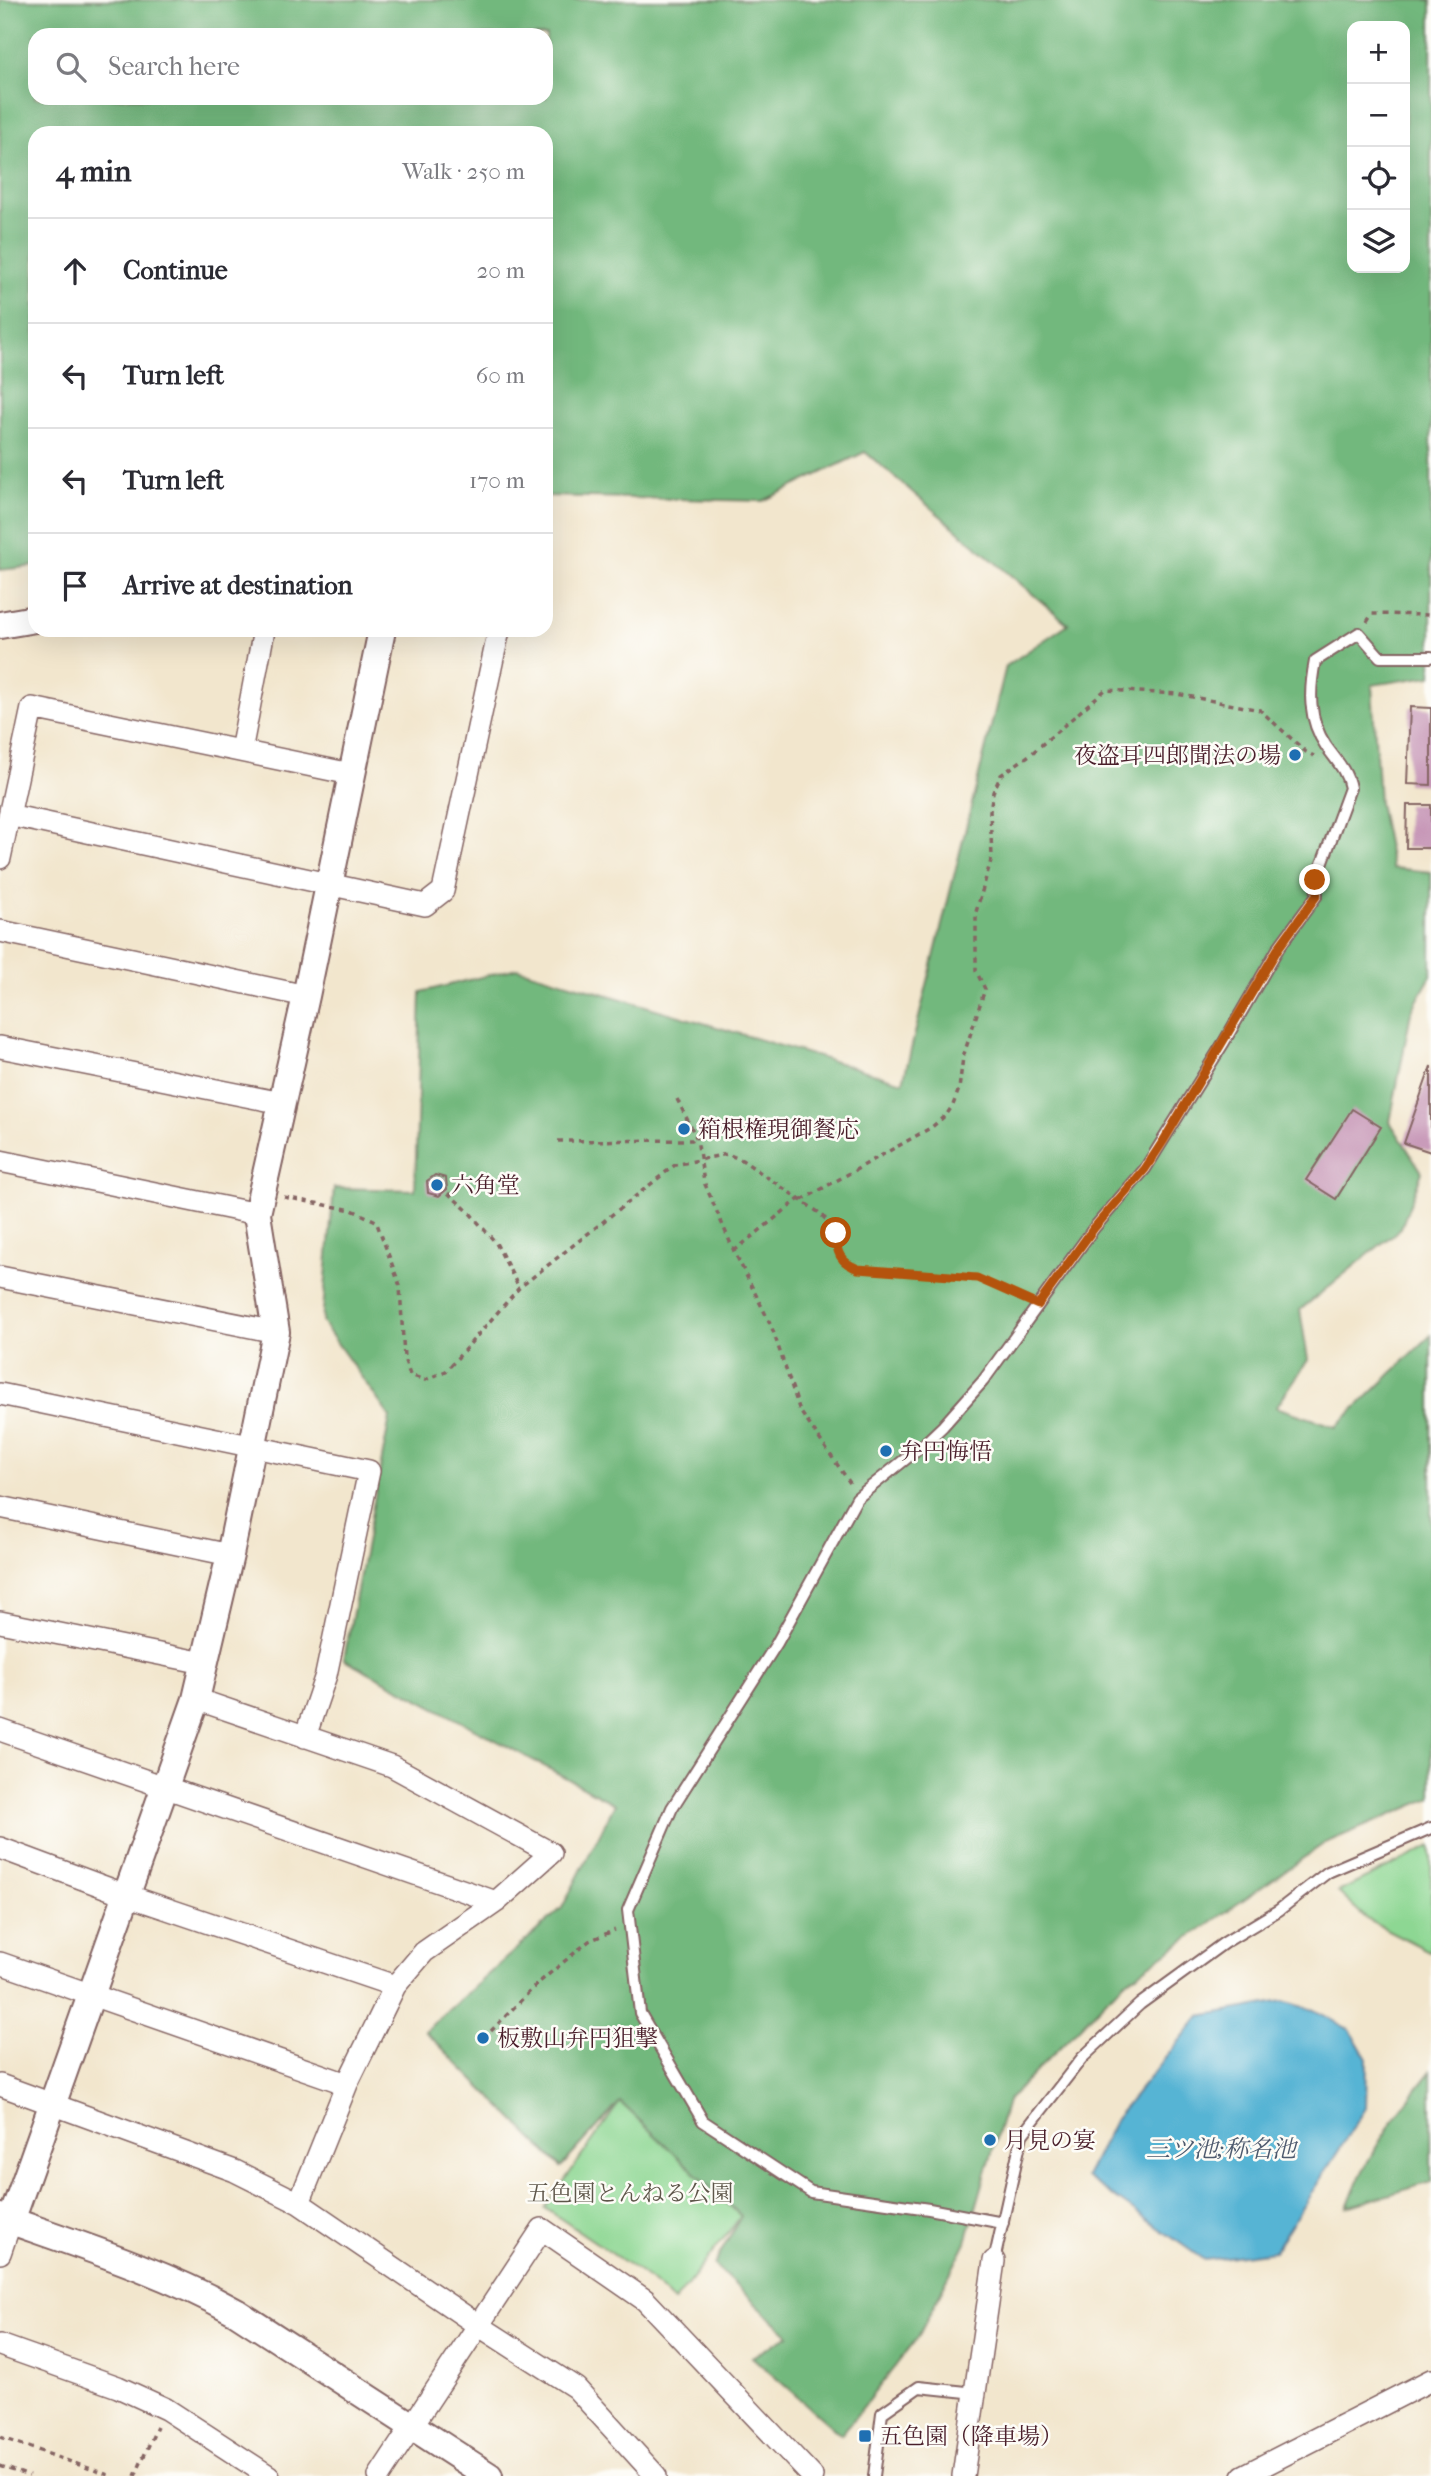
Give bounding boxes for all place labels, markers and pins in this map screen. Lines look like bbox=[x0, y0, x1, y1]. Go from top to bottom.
place label: 夜盗耳四郎聞法の場 bbox=[1074, 742, 1281, 769]
marker: 夜盗耳四郎聞法の場 bbox=[1287, 747, 1303, 763]
place label: 箱根権現御餐応 bbox=[698, 1116, 859, 1143]
marker: 箱根権現御餐応 bbox=[676, 1121, 692, 1137]
place label: 六角堂 bbox=[451, 1172, 520, 1199]
marker: 六角堂 bbox=[429, 1177, 445, 1193]
place label: 弁円悔悟 bbox=[900, 1438, 992, 1465]
marker: 弁円悔悟 bbox=[878, 1443, 894, 1459]
place label: 板敷山弁円狙撃 bbox=[497, 2025, 658, 2052]
marker: 板敷山弁円狙撃 bbox=[475, 2030, 491, 2046]
place label: 月見の宴 bbox=[1004, 2127, 1096, 2154]
marker: 月見の宴 bbox=[982, 2132, 998, 2148]
place label: 五色園（降車場） bbox=[879, 2423, 1063, 2450]
marker: 五色園（降車場） bbox=[857, 2428, 873, 2444]

